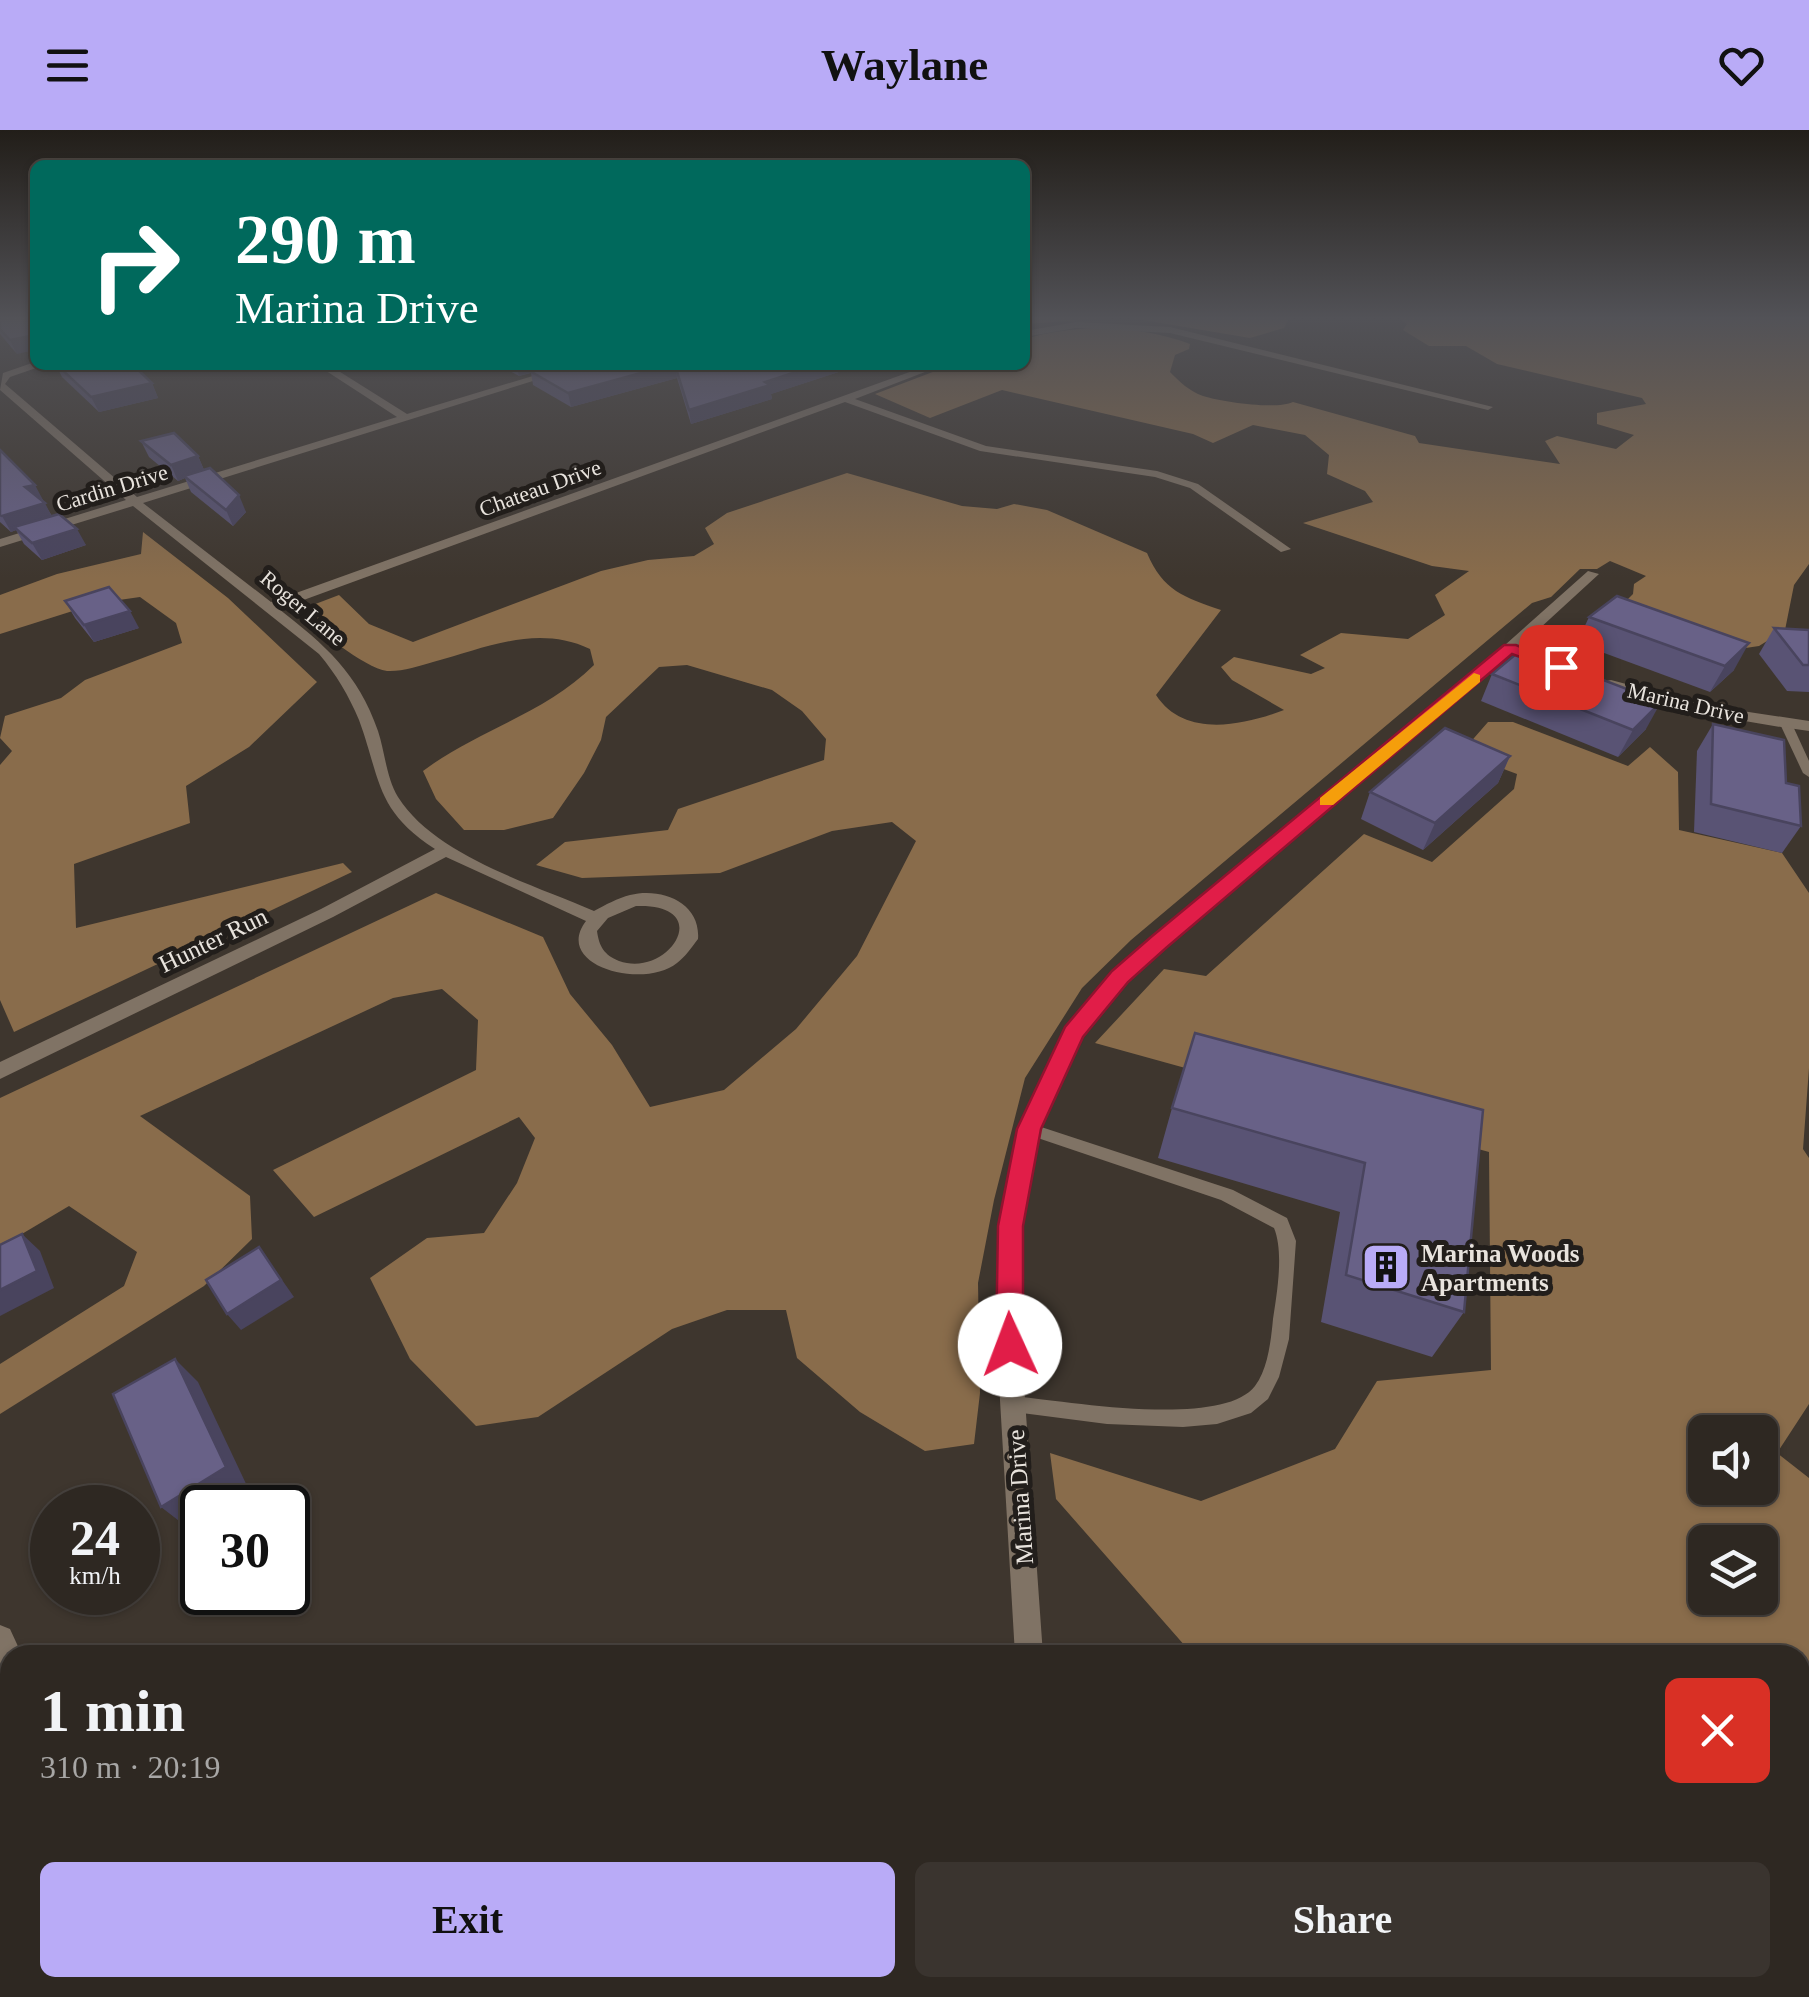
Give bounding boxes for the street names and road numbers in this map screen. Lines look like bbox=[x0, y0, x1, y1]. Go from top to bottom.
street label: Chateau Drive bbox=[476, 454, 604, 522]
street label: Cardin Drive bbox=[53, 459, 171, 517]
street label: Roger Lane bbox=[255, 565, 351, 651]
street label: Marina Drive bbox=[1625, 677, 1747, 729]
street label: Hunter Run bbox=[154, 902, 272, 978]
street label: Marina Drive bbox=[1002, 1429, 1038, 1565]

